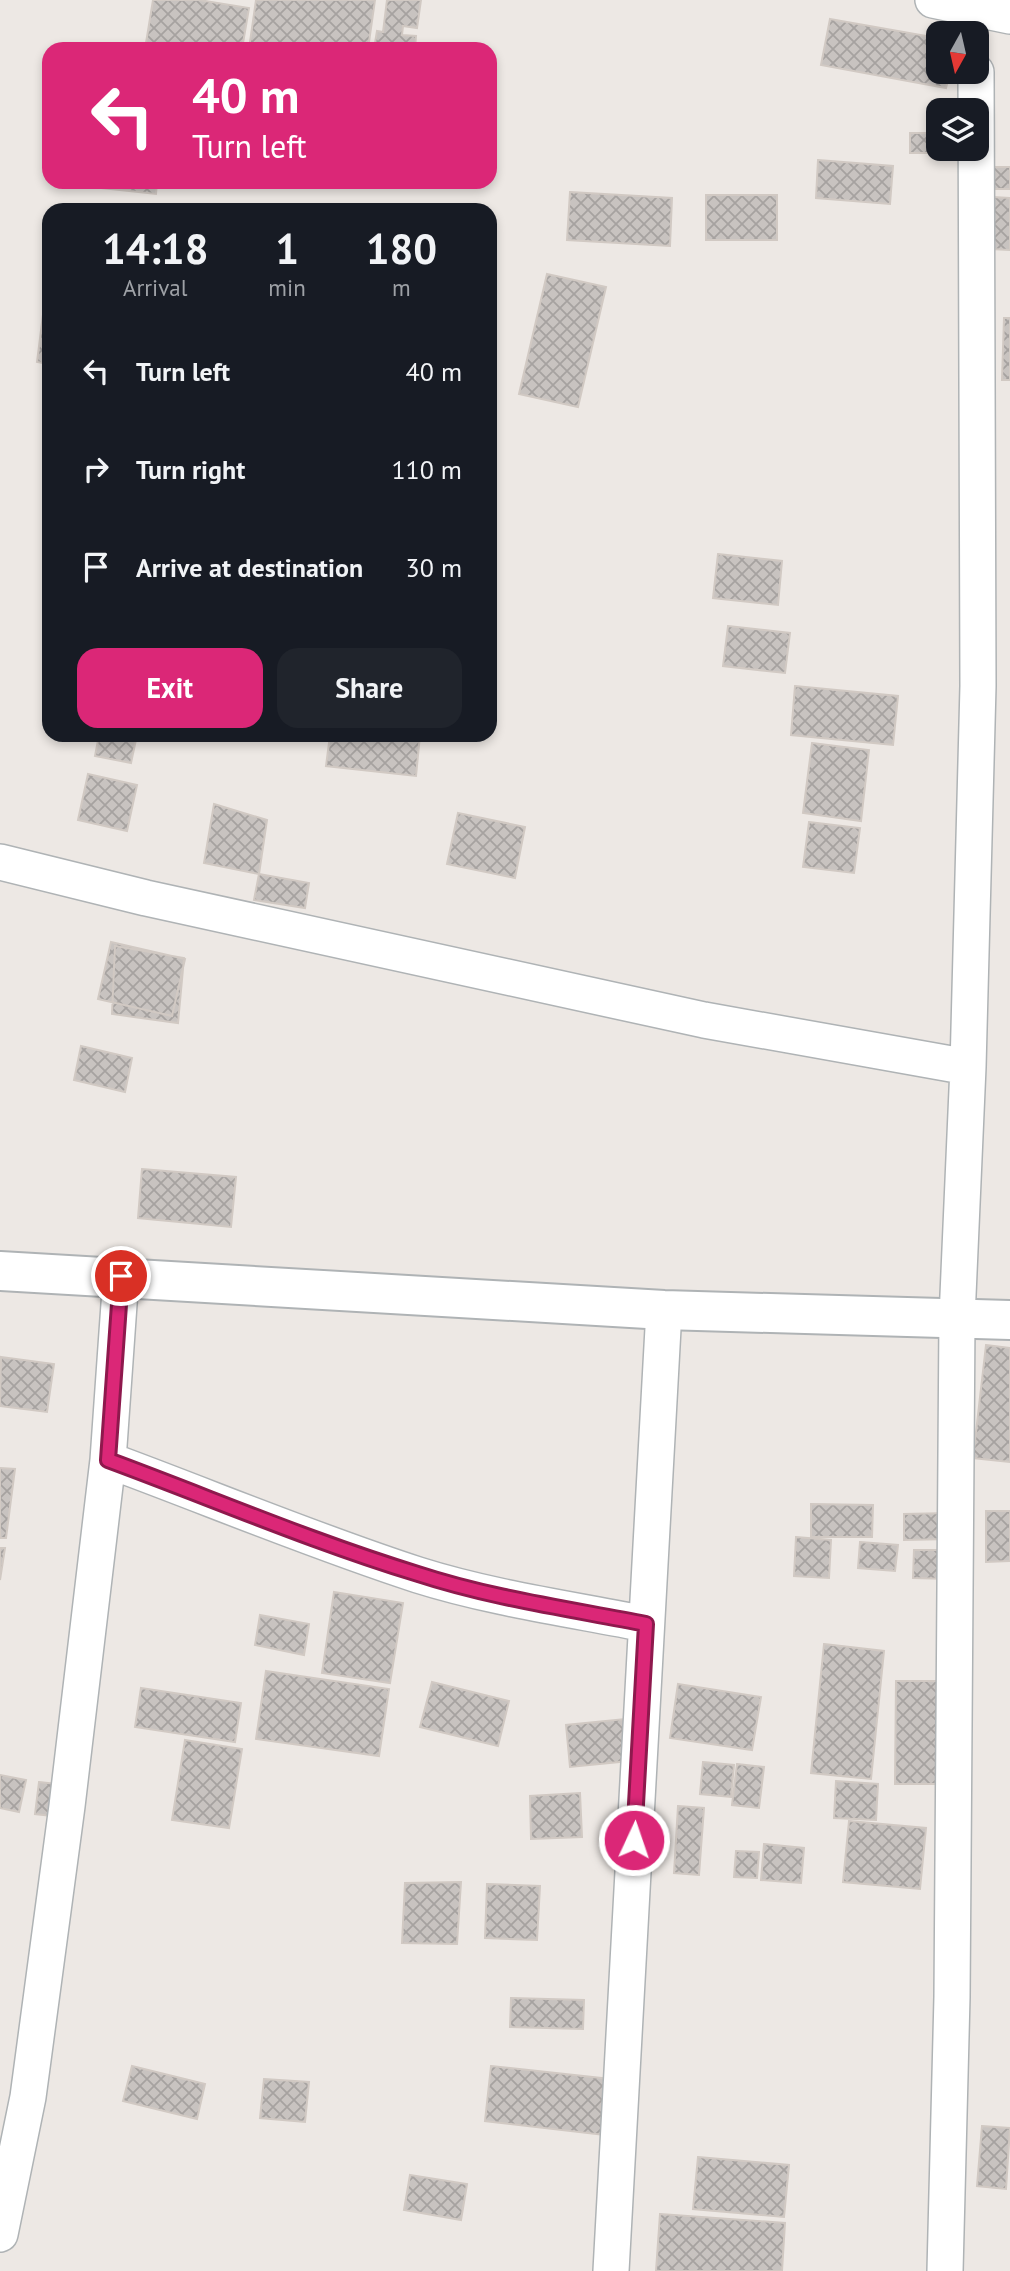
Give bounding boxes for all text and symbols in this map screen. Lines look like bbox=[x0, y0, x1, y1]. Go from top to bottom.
north arrow bbox=[926, 21, 989, 84]
map controls bbox=[926, 21, 989, 161]
text: 40 m bbox=[192, 63, 299, 127]
icon: left bbox=[77, 70, 168, 161]
button: layers bbox=[926, 98, 989, 161]
text: Turn left bbox=[192, 125, 307, 167]
text: 14:18 bbox=[102, 221, 208, 276]
text: 1 bbox=[275, 221, 299, 276]
text: 180 bbox=[366, 221, 437, 276]
text: Arrival bbox=[123, 273, 187, 302]
text: min bbox=[268, 273, 306, 302]
text: m bbox=[392, 273, 411, 302]
icon: left bbox=[77, 352, 115, 390]
text: Turn left bbox=[136, 355, 230, 388]
text: 40 m bbox=[406, 355, 462, 388]
icon: right bbox=[77, 450, 115, 488]
text: Turn right bbox=[136, 453, 245, 486]
text: 110 m bbox=[391, 453, 462, 486]
icon: arrive bbox=[77, 548, 115, 586]
text: Arrive at destination bbox=[136, 551, 363, 584]
text: 30 m bbox=[406, 551, 462, 584]
button: Exit bbox=[77, 648, 263, 728]
button: Share bbox=[277, 648, 462, 728]
pin bbox=[91, 1246, 151, 1306]
icon: arrive bbox=[102, 1257, 140, 1295]
position arrow bbox=[597, 1803, 671, 1877]

